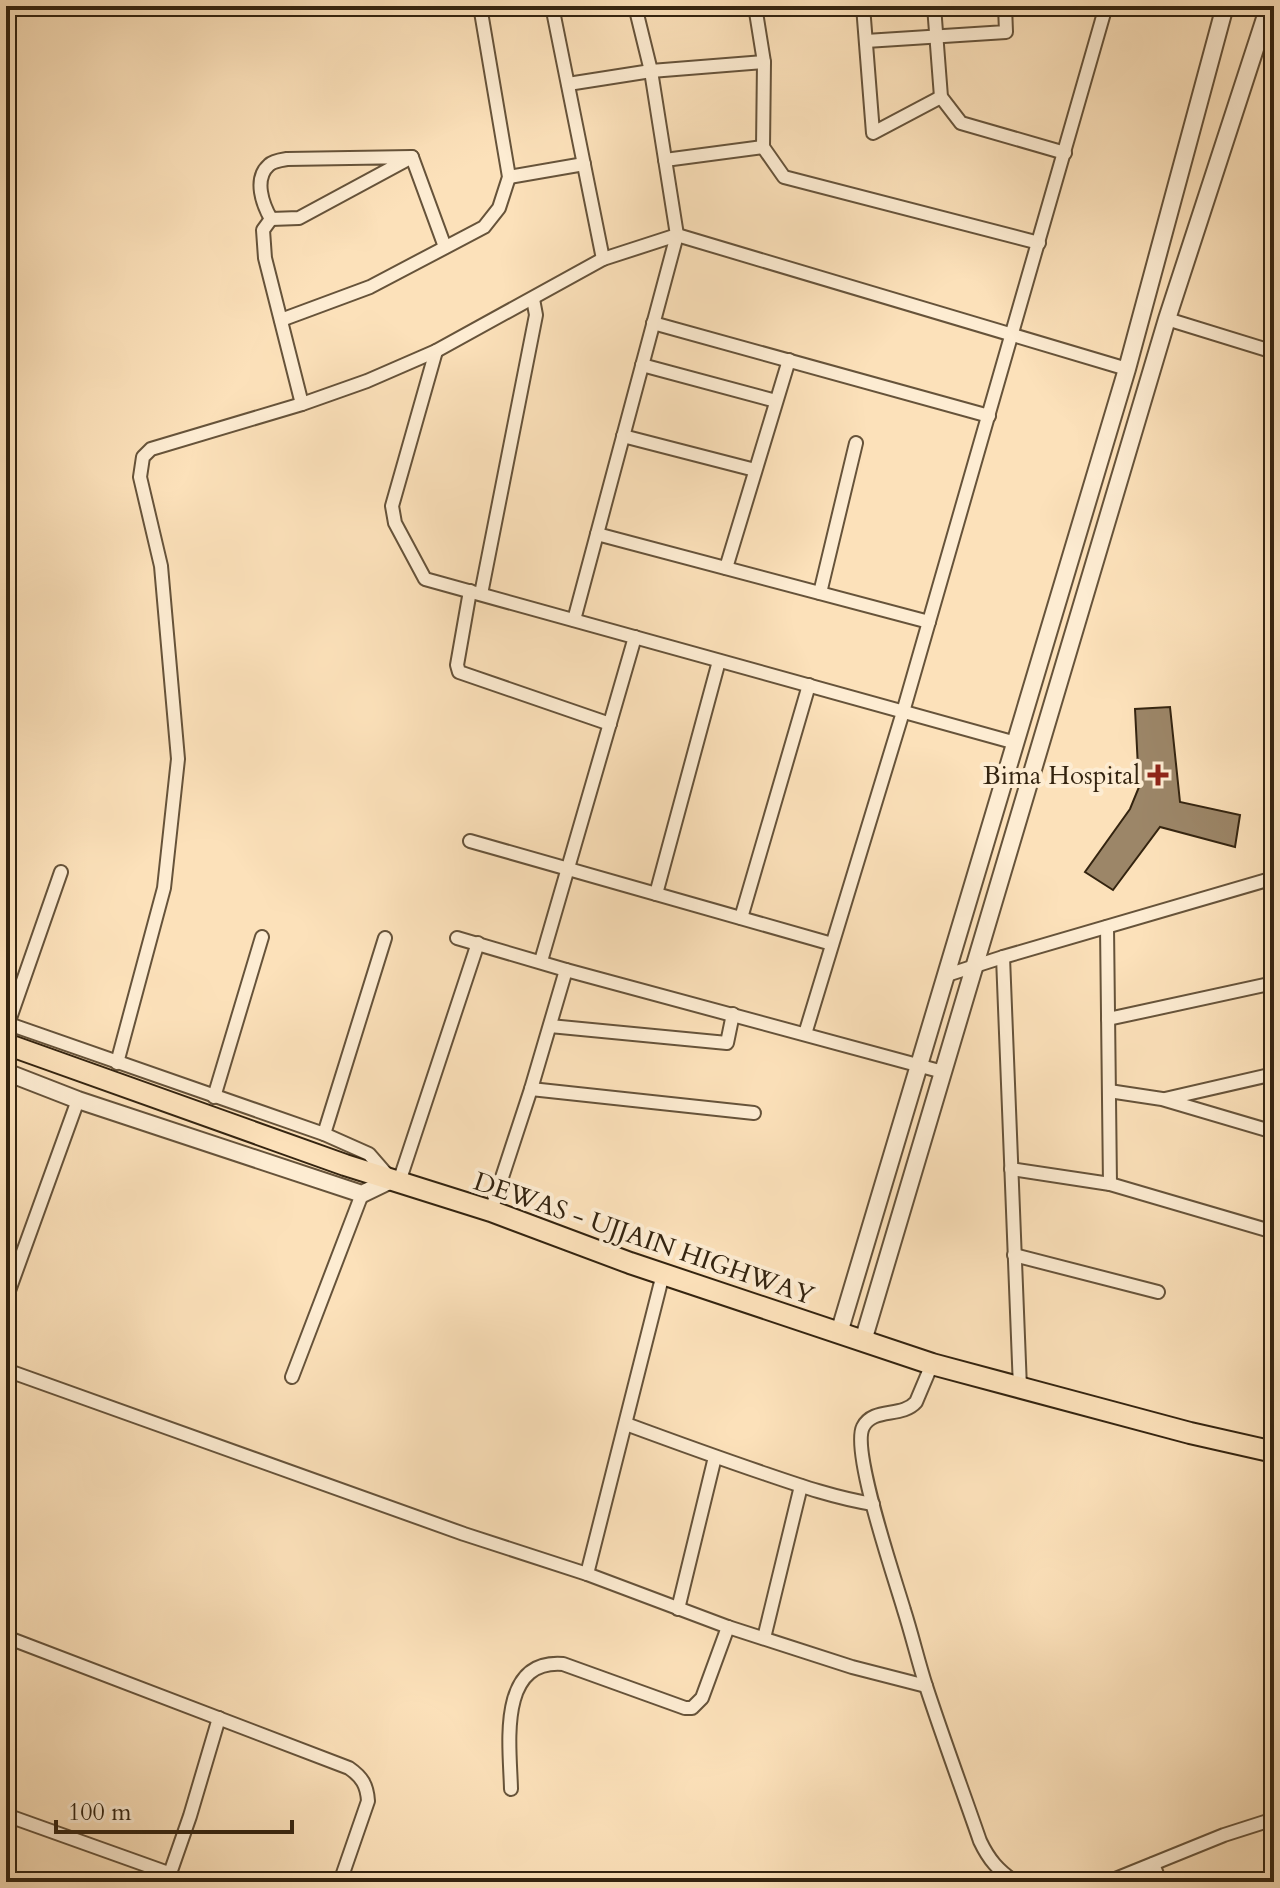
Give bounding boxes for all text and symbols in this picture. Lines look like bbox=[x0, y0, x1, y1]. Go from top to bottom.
place label: Bima Hospital bbox=[983, 758, 1140, 793]
marker: Bima Hospital bbox=[1147, 764, 1169, 786]
street label: DEWAS - UJJAIN HIGHWAY bbox=[469, 1164, 819, 1313]
scale bar bbox=[56, 1784, 292, 1834]
text: 100 m bbox=[68, 1796, 132, 1829]

